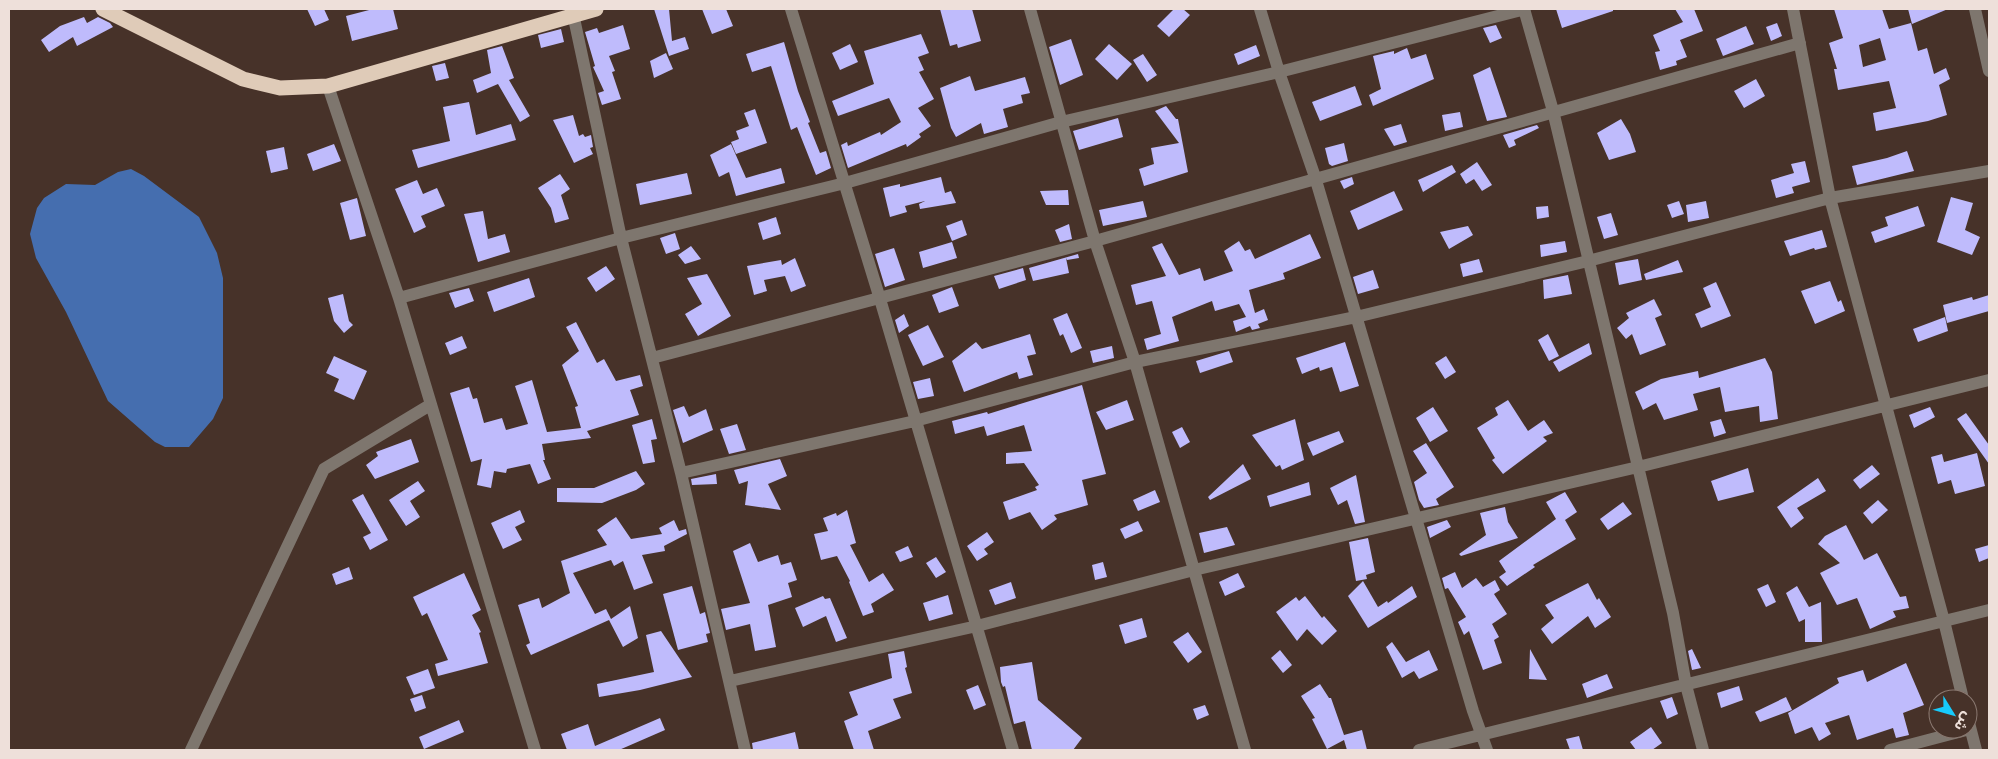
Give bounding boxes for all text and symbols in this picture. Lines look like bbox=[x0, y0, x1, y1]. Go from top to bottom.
north arrow bbox=[1928, 689, 1978, 739]
text: ش bbox=[1950, 709, 1976, 734]

